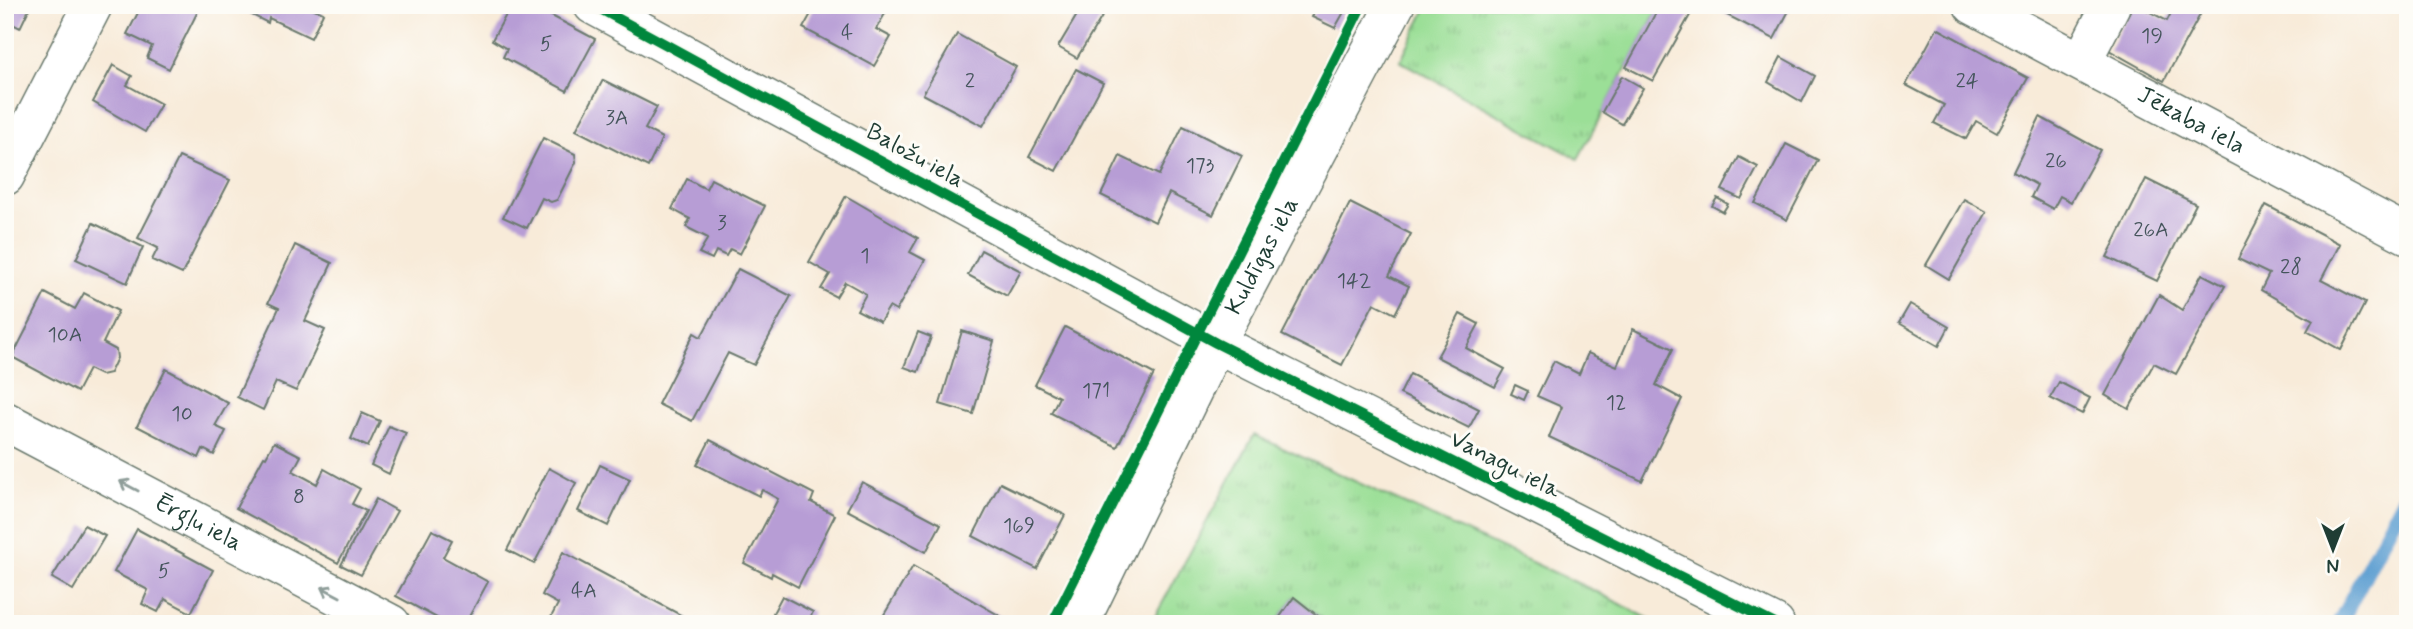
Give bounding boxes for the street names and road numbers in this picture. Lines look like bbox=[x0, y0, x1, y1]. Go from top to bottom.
street label: Jēkaba iela bbox=[2132, 79, 2251, 162]
street label: Baložu iela bbox=[860, 116, 970, 196]
street label: Kuldīgas iela bbox=[1218, 192, 1306, 320]
street label: Vanagu iela bbox=[1444, 424, 1566, 508]
street label: Ērgļu iela bbox=[150, 487, 247, 558]

